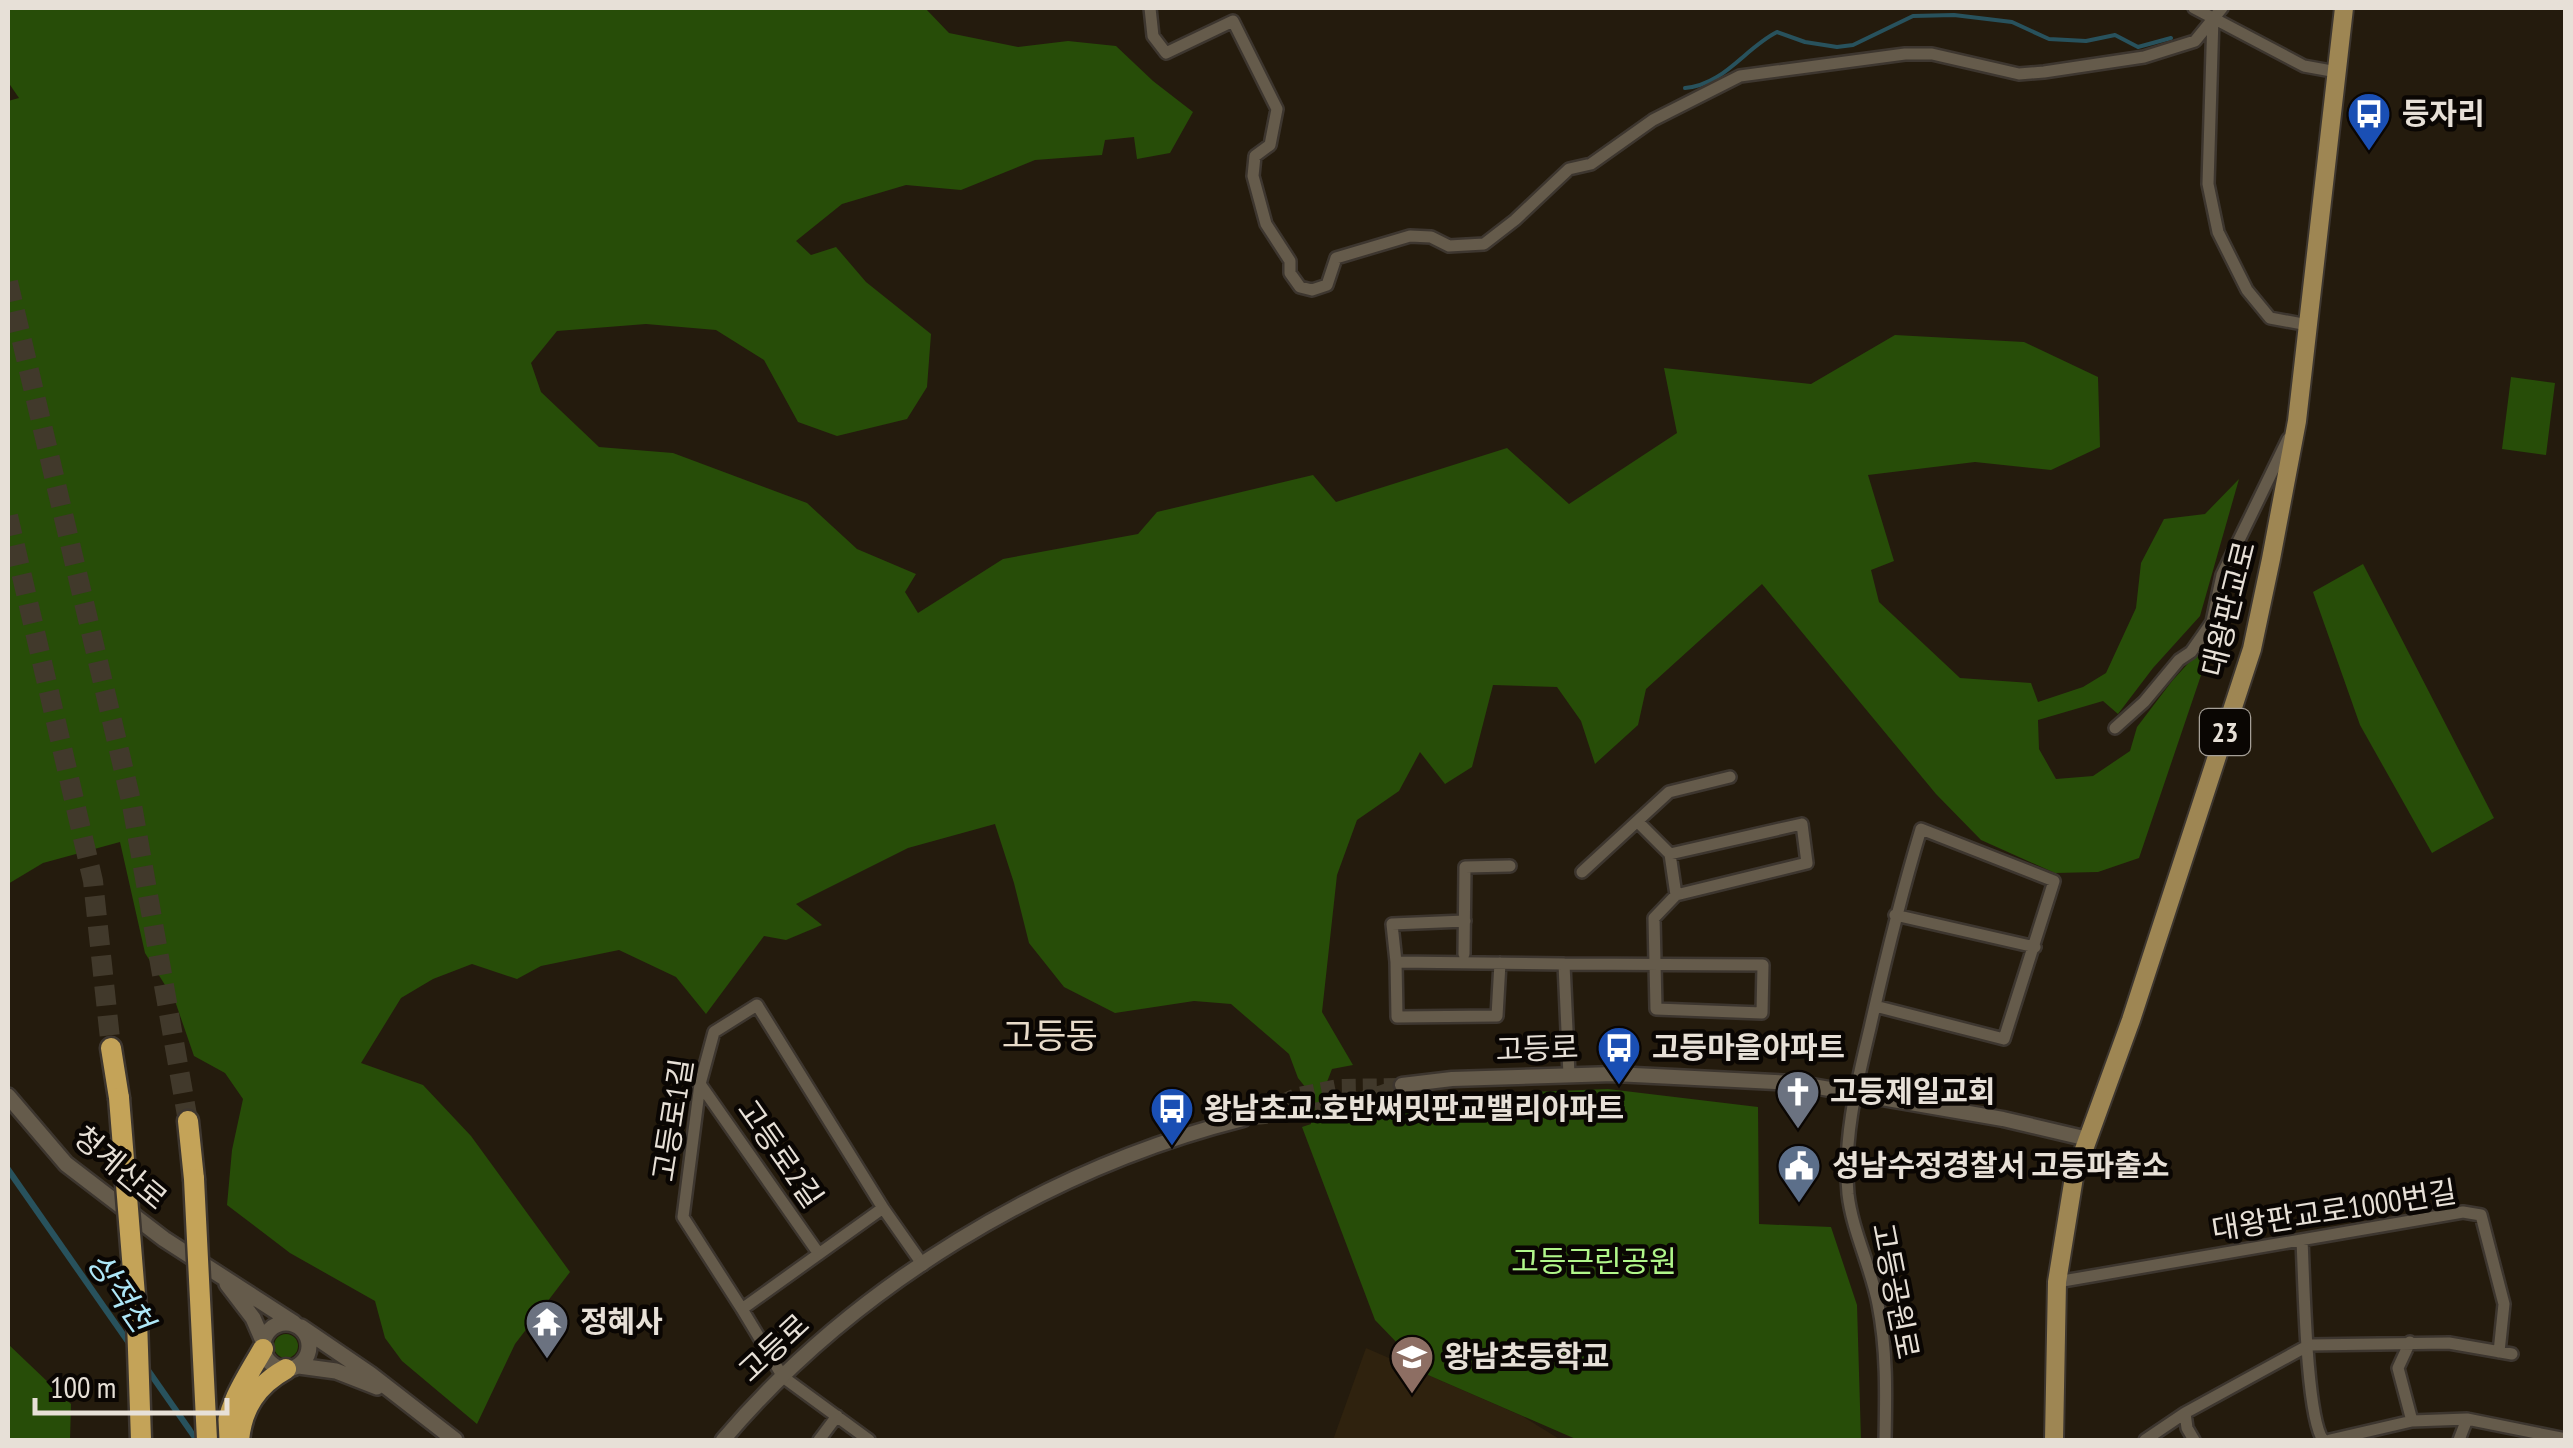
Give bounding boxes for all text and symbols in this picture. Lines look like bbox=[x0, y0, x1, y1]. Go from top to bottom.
bus stop icon: 등자리 bbox=[2346, 91, 2392, 152]
place label: 등자리 bbox=[2402, 93, 2485, 132]
street label: 대왕판교로 bbox=[2192, 537, 2263, 680]
road number: 23 bbox=[2200, 709, 2250, 755]
district label: 고등동 bbox=[1002, 1012, 1098, 1058]
bus stop icon: 고등마을아파트 bbox=[1596, 1025, 1642, 1086]
street label: 고등로 bbox=[1495, 1027, 1579, 1068]
place label: 고등마을아파트 bbox=[1652, 1027, 1845, 1066]
street label: 고등로1길 bbox=[643, 1056, 700, 1184]
church icon: 고등제일교회 bbox=[1775, 1069, 1821, 1130]
place label: 고등제일교회 bbox=[1830, 1071, 1996, 1110]
bus stop icon: 왕남초교.호반써밋판교밸리아파트 bbox=[1149, 1086, 1195, 1147]
place label: 왕남초교.호반써밋판교밸리아파트 bbox=[1204, 1088, 1624, 1127]
street label: 고등로2길 bbox=[730, 1091, 833, 1215]
street label: 청계산로 bbox=[66, 1116, 176, 1217]
public building icon: 성남수정경찰서 고등파출소 bbox=[1776, 1143, 1822, 1204]
place label: 성남수정경찰서 고등파출소 bbox=[1832, 1145, 2169, 1184]
street label: 대왕판교로1000번길 bbox=[2209, 1171, 2459, 1248]
street label: 고등공원로 bbox=[1864, 1219, 1929, 1362]
park label: 고등근린공원 bbox=[1511, 1241, 1677, 1280]
water label: 상적천 bbox=[78, 1243, 165, 1343]
temple icon: 정혜사 bbox=[524, 1299, 570, 1360]
place label: 정혜사 bbox=[580, 1301, 663, 1340]
street label: 고등로 bbox=[729, 1304, 817, 1389]
school or university icon: 왕남초등학교 bbox=[1389, 1334, 1435, 1395]
place label: 왕남초등학교 bbox=[1444, 1336, 1610, 1375]
scale bar bbox=[35, 1353, 228, 1415]
text: 100 m bbox=[50, 1367, 116, 1406]

